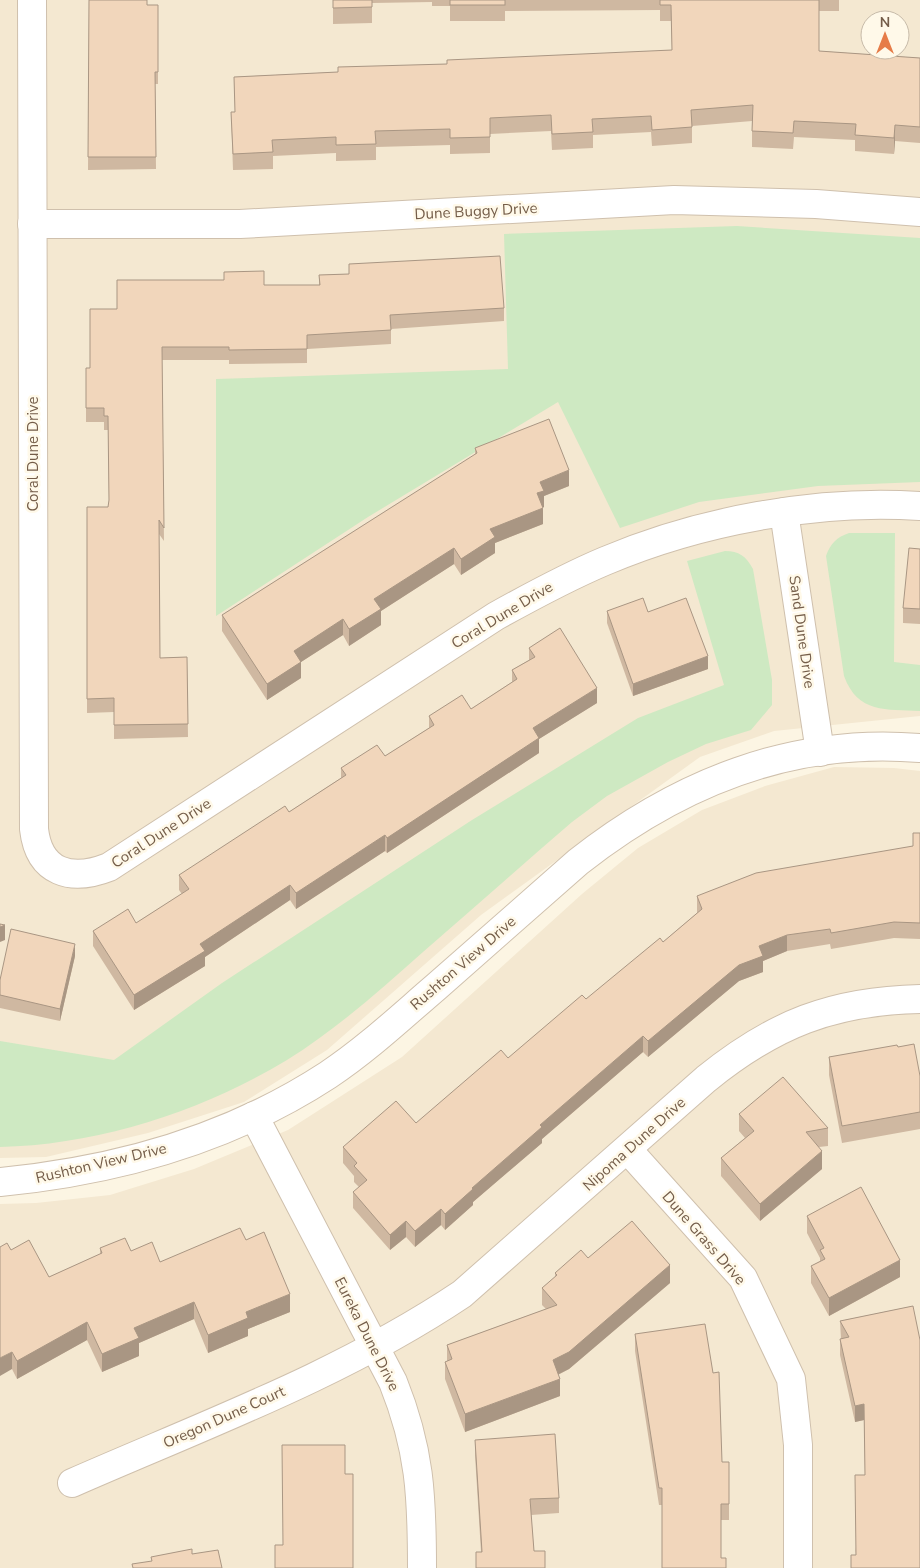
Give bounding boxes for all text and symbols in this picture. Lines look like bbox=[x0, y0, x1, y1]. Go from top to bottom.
north arrow bbox=[860, 10, 910, 60]
text: N bbox=[880, 13, 890, 32]
street label: Dune Buggy Drive bbox=[414, 198, 538, 224]
street label: Coral Dune Drive bbox=[23, 397, 43, 511]
street label: Sand Dune Drive bbox=[784, 574, 820, 690]
street label: Coral Dune Drive bbox=[448, 577, 556, 653]
street label: Coral Dune Drive bbox=[107, 793, 215, 873]
street label: Rushton View Drive bbox=[406, 912, 520, 1014]
street label: Nipoma Dune Drive bbox=[578, 1092, 690, 1196]
street label: Rushton View Drive bbox=[34, 1138, 168, 1188]
street label: Dune Grass Drive bbox=[658, 1187, 750, 1289]
street label: Eureka Dune Drive bbox=[330, 1274, 404, 1394]
street label: Oregon Dune Court bbox=[160, 1381, 289, 1453]

